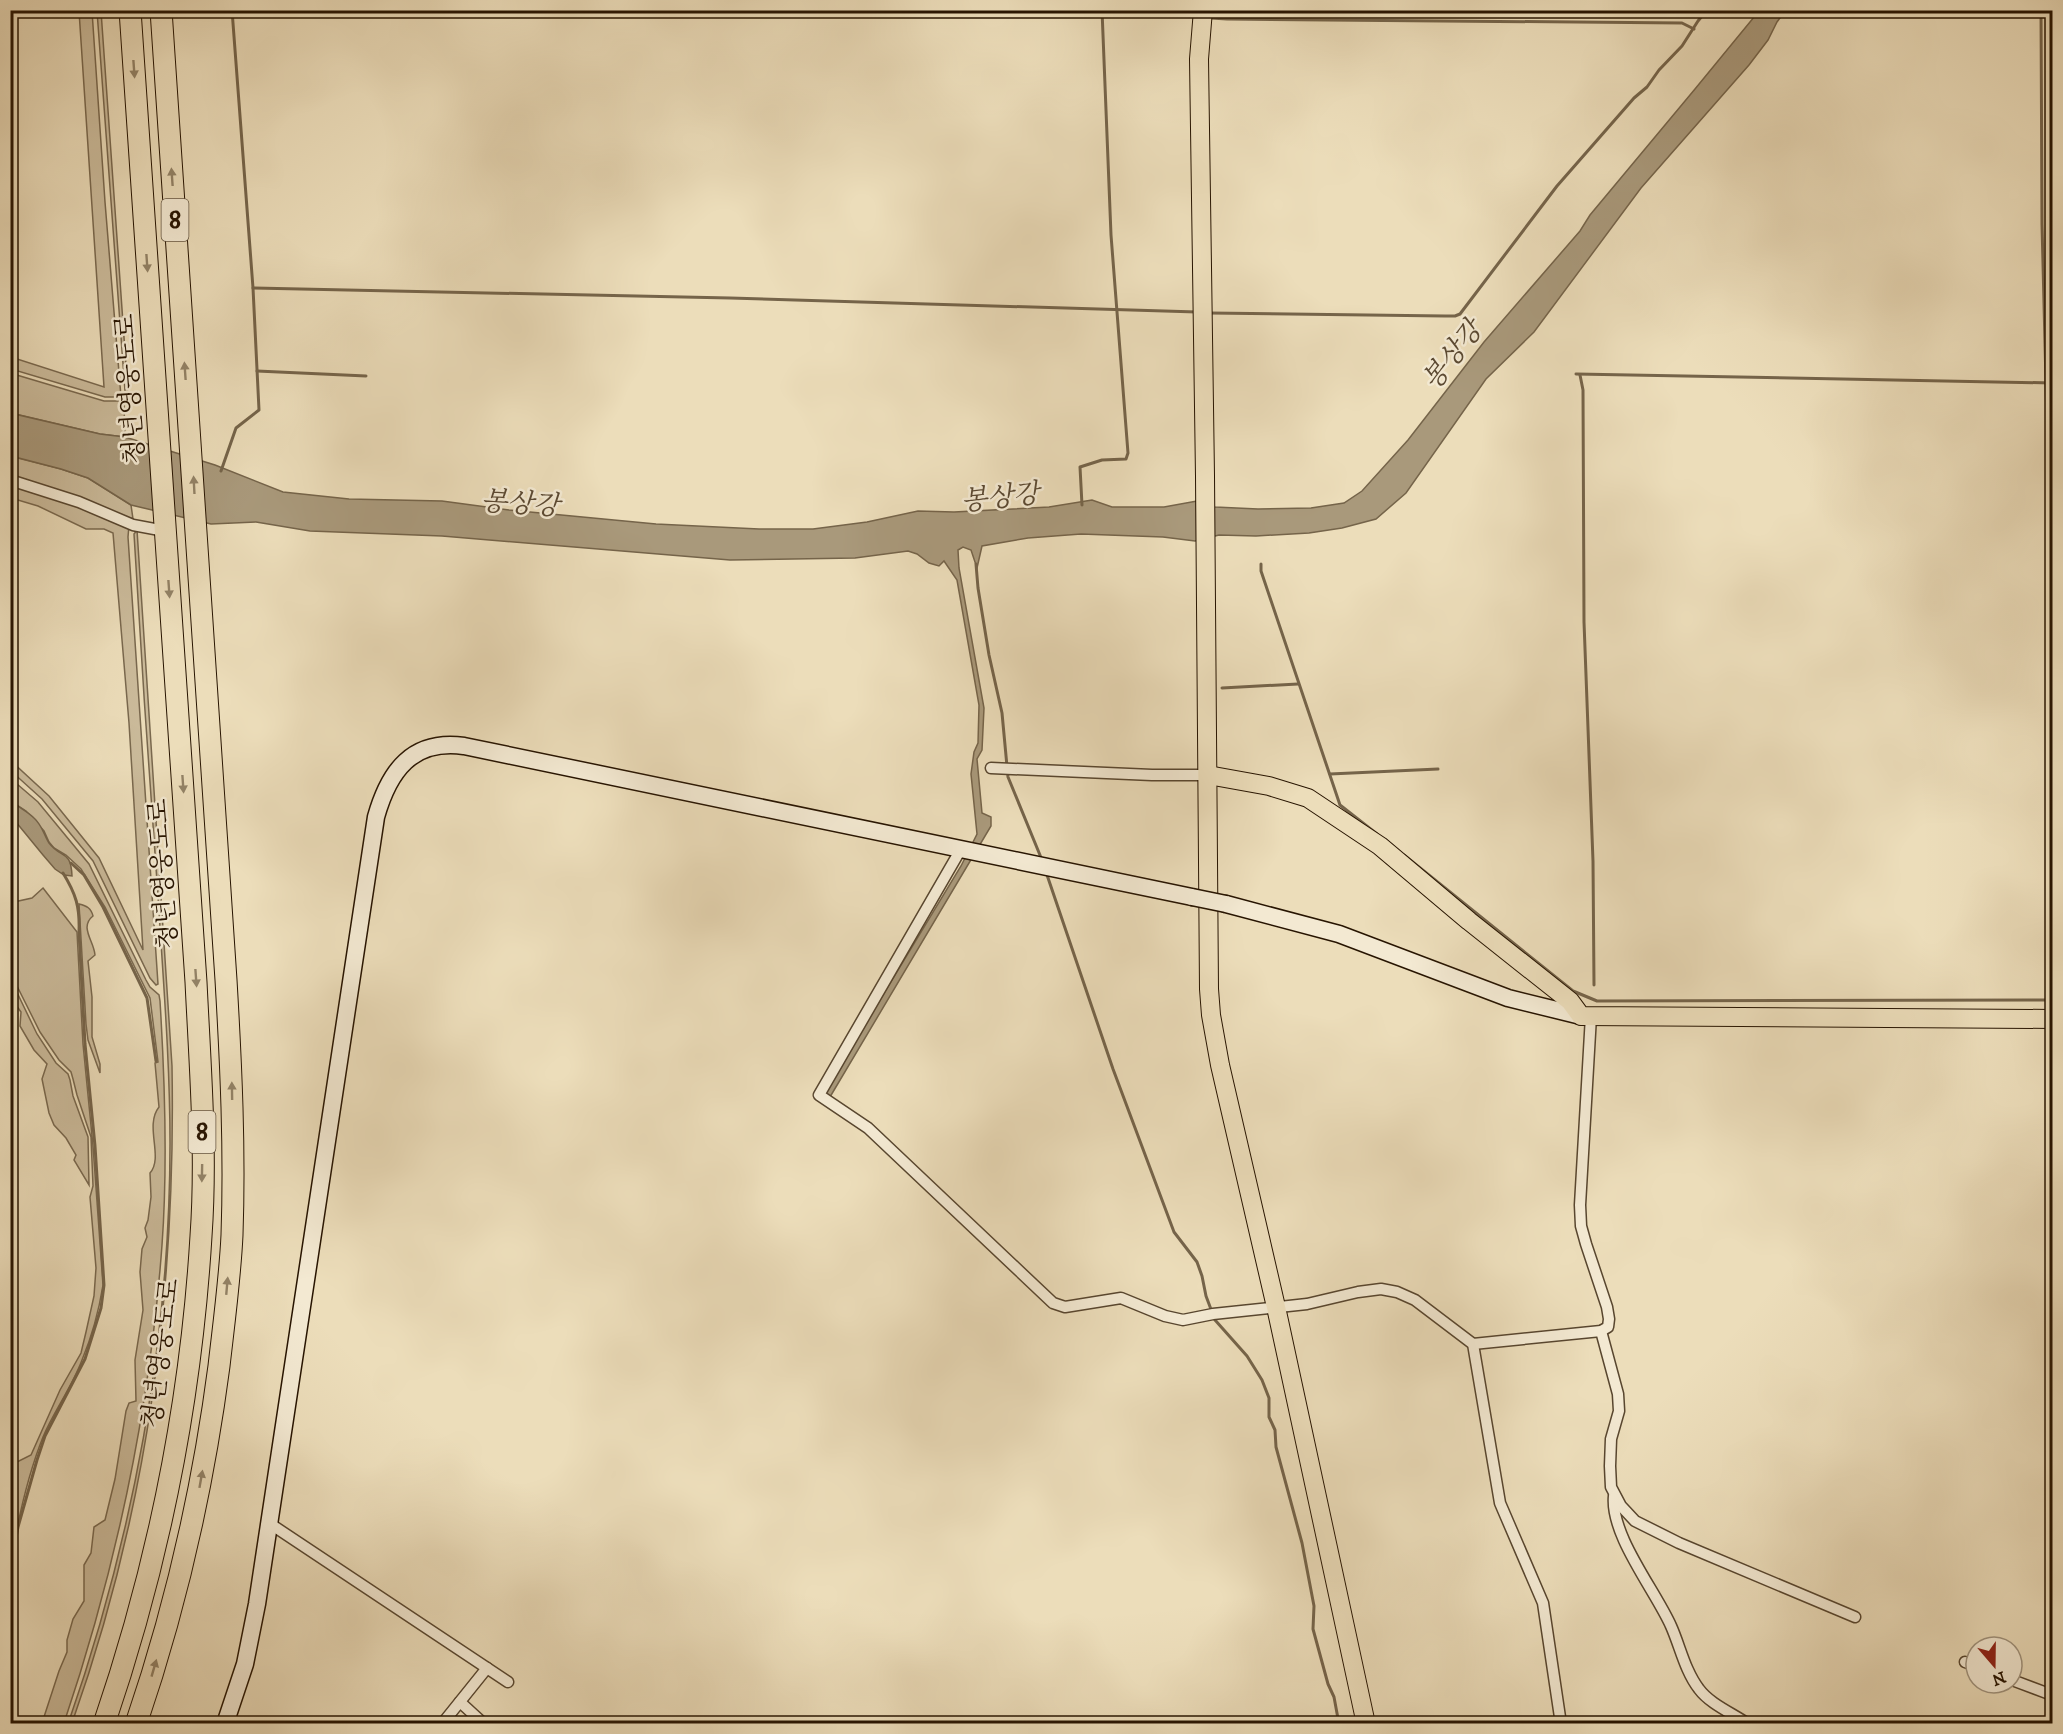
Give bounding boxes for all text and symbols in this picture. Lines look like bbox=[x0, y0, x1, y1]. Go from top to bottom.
one-way arrow bbox=[129, 59, 139, 78]
one-way arrow bbox=[167, 167, 177, 186]
road number: 8 bbox=[162, 199, 188, 241]
one-way arrow bbox=[143, 254, 152, 273]
water label: 봉상강 bbox=[1415, 311, 1493, 397]
street label: 청년영웅도로 bbox=[109, 313, 152, 465]
one-way arrow bbox=[180, 362, 190, 381]
one-way arrow bbox=[189, 476, 198, 495]
water label: 봉상강 bbox=[959, 477, 1045, 519]
water label: 봉상강 bbox=[480, 484, 564, 524]
one-way arrow bbox=[165, 580, 174, 599]
one-way arrow bbox=[178, 774, 187, 793]
street label: 청년영웅도로 bbox=[142, 798, 185, 950]
one-way arrow bbox=[191, 969, 200, 988]
one-way arrow bbox=[227, 1081, 236, 1100]
road number: 8 bbox=[188, 1111, 216, 1153]
one-way arrow bbox=[197, 1164, 207, 1183]
street label: 청년영웅도로 bbox=[136, 1276, 187, 1430]
one-way arrow bbox=[223, 1276, 232, 1295]
one-way arrow bbox=[197, 1469, 206, 1488]
north arrow bbox=[1964, 1635, 2024, 1695]
one-way arrow bbox=[150, 1659, 159, 1677]
text: N bbox=[1989, 1667, 2008, 1690]

